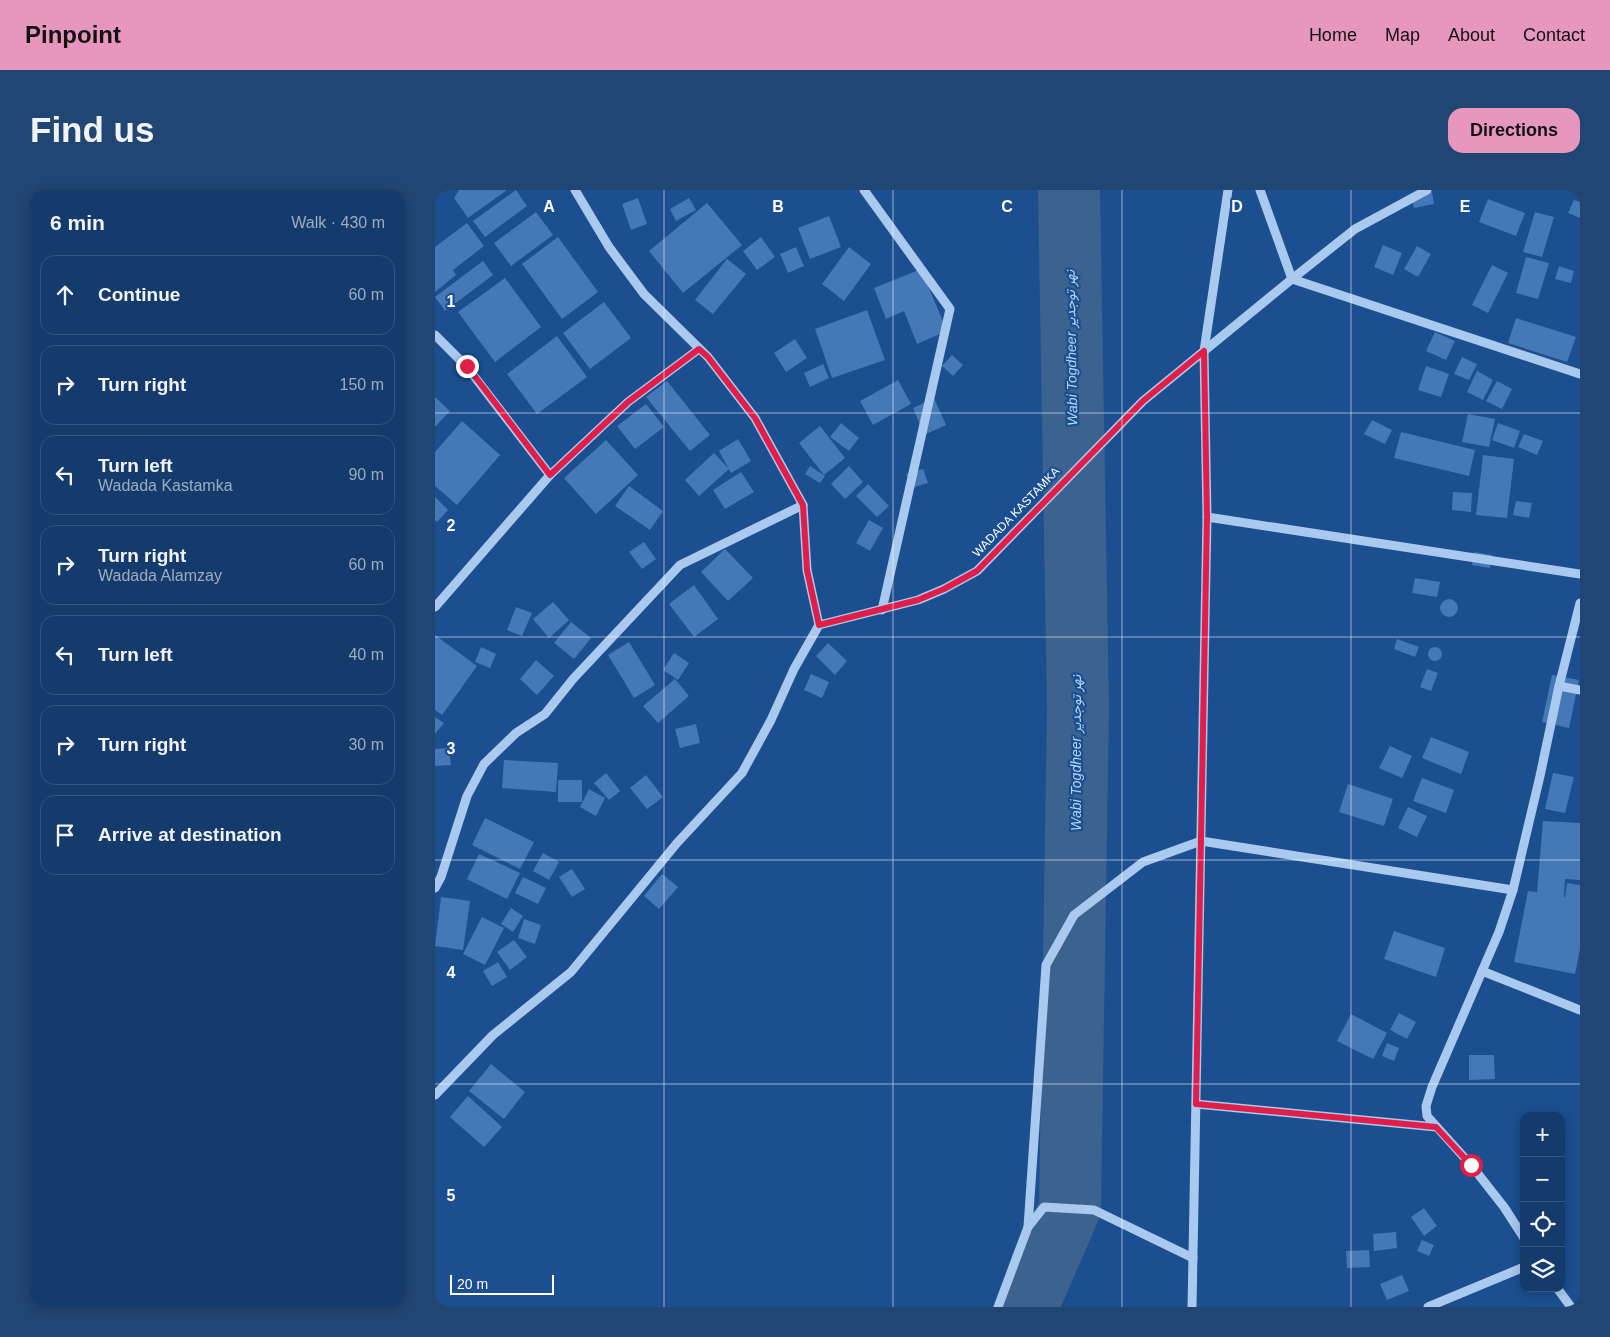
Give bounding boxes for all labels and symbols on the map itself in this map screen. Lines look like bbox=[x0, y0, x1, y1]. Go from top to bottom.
text: A bbox=[543, 198, 555, 215]
text: B bbox=[772, 198, 784, 215]
text: C bbox=[1001, 198, 1013, 215]
text: D bbox=[1231, 198, 1243, 215]
text: E bbox=[1460, 198, 1471, 215]
water label: Wabi Togdheer نهر توجدير bbox=[1062, 269, 1081, 426]
text: 1 bbox=[447, 293, 456, 310]
route end bbox=[456, 355, 479, 378]
street label: WADADA KASTAMKA bbox=[970, 464, 1062, 560]
text: 2 bbox=[447, 517, 456, 534]
water label: Wabi Togdheer نهر توجدير bbox=[1068, 674, 1085, 831]
text: 3 bbox=[447, 740, 456, 757]
text: 4 bbox=[447, 964, 456, 981]
route start bbox=[1460, 1154, 1483, 1177]
text: 5 bbox=[447, 1187, 456, 1204]
scale bar bbox=[450, 1272, 554, 1295]

